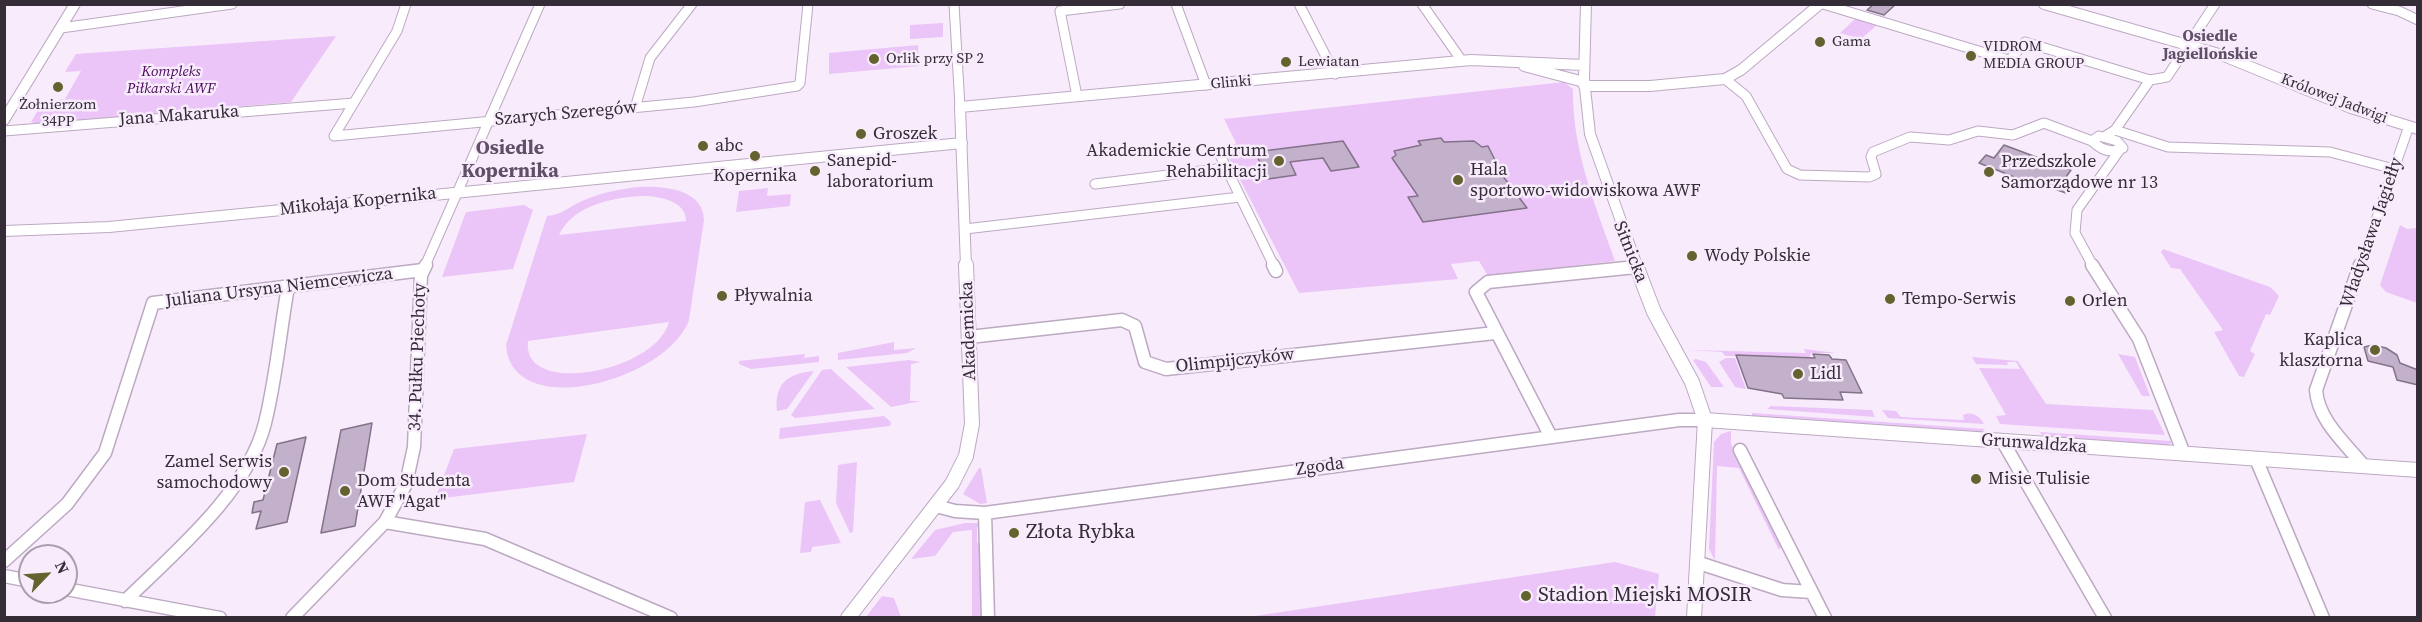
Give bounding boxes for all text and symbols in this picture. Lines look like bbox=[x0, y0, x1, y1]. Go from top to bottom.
district label: Osiedle Jagiellońskie bbox=[2162, 27, 2258, 65]
place label: Gama bbox=[1832, 33, 1871, 51]
marker: Gama bbox=[1813, 35, 1827, 49]
place label: VIDROM MEDIA GROUP bbox=[1983, 38, 2084, 73]
marker: VIDROM MEDIA GROUP bbox=[1964, 49, 1978, 63]
place label: Orlik przy SP 2 bbox=[886, 50, 984, 68]
marker: Orlik przy SP 2 bbox=[867, 52, 881, 66]
place label: Lewiatan bbox=[1298, 53, 1360, 71]
marker: Lewiatan bbox=[1279, 55, 1293, 69]
park label: Kompleks Piłkarski AWF bbox=[127, 63, 215, 98]
street label: Królowej Jadwigi bbox=[2278, 70, 2390, 128]
street label: Glinki bbox=[1210, 72, 1252, 94]
marker: Żołnierzom 34PP bbox=[51, 80, 65, 94]
place label: Żołnierzom 34PP bbox=[20, 96, 96, 131]
street label: Szarych Szeregów bbox=[494, 97, 638, 131]
street label: Jana Makaruka bbox=[118, 101, 240, 131]
place label: Groszek bbox=[873, 123, 937, 145]
marker: Groszek bbox=[854, 127, 868, 141]
place label: abc bbox=[715, 135, 743, 157]
district label: Osiedle Kopernika bbox=[461, 137, 559, 184]
marker: abc bbox=[696, 139, 710, 153]
place label: Akademickie Centrum Rehabilitacji bbox=[1086, 140, 1267, 182]
marker: Kopernika bbox=[748, 149, 762, 163]
place label: Sanepid- laboratorium bbox=[827, 150, 934, 192]
place label: Przedszkole Samorządowe nr 13 bbox=[2001, 151, 2158, 194]
marker: Akademickie Centrum Rehabilitacji bbox=[1272, 154, 1286, 168]
street label: Władysława Jagiełły bbox=[2336, 155, 2408, 311]
place label: Hala sportowo-widowiskowa AWF bbox=[1470, 159, 1701, 201]
marker: Sanepid- laboratorium bbox=[808, 164, 822, 178]
place label: Kopernika bbox=[713, 165, 797, 187]
marker: Przedszkole Samorządowe nr 13 bbox=[1982, 165, 1996, 179]
marker: Hala sportowo-widowiskowa AWF bbox=[1451, 173, 1465, 187]
street label: Mikołaja Kopernika bbox=[279, 183, 437, 221]
street label: Sitnicka bbox=[1608, 218, 1652, 286]
place label: Wody Polskie bbox=[1704, 245, 1811, 267]
marker: Wody Polskie bbox=[1685, 249, 1699, 263]
street label: Juliana Ursyna Niemcewicza bbox=[164, 263, 394, 313]
street label: Akademicka bbox=[956, 281, 982, 381]
street label: 34. Pułku Piechoty bbox=[405, 283, 431, 431]
place label: Pływalnia bbox=[734, 285, 813, 307]
place label: Tempo-Serwis bbox=[1902, 288, 2016, 310]
marker: Pływalnia bbox=[715, 289, 729, 303]
place label: Orlen bbox=[2082, 290, 2128, 312]
marker: Tempo-Serwis bbox=[1883, 292, 1897, 306]
marker: Orlen bbox=[2063, 294, 2077, 308]
place label: Kaplica klasztorna bbox=[2279, 329, 2363, 372]
marker: Kaplica klasztorna bbox=[2368, 343, 2382, 357]
street label: Olimpijczyków bbox=[1175, 344, 1295, 378]
place label: Lidl bbox=[1810, 363, 1842, 385]
marker: Lidl bbox=[1791, 367, 1805, 381]
street label: Grunwaldzka bbox=[1980, 430, 2088, 458]
place label: Zamel Serwis samochodowy bbox=[157, 451, 272, 494]
street label: Zgoda bbox=[1295, 453, 1345, 481]
marker: Zamel Serwis samochodowy bbox=[277, 465, 291, 479]
place label: Misie Tulisie bbox=[1988, 468, 2090, 490]
place label: Dom Studenta AWF "Agat" bbox=[357, 470, 470, 512]
marker: Misie Tulisie bbox=[1969, 472, 1983, 486]
marker: Dom Studenta AWF "Agat" bbox=[338, 484, 352, 498]
place label: Złota Rybka bbox=[1026, 520, 1135, 546]
marker: Złota Rybka bbox=[1007, 526, 1021, 540]
north arrow bbox=[18, 544, 78, 604]
text: N bbox=[50, 557, 75, 577]
place label: Stadion Miejski MOSIR bbox=[1538, 583, 1752, 609]
marker: Stadion Miejski MOSIR bbox=[1519, 589, 1533, 603]

